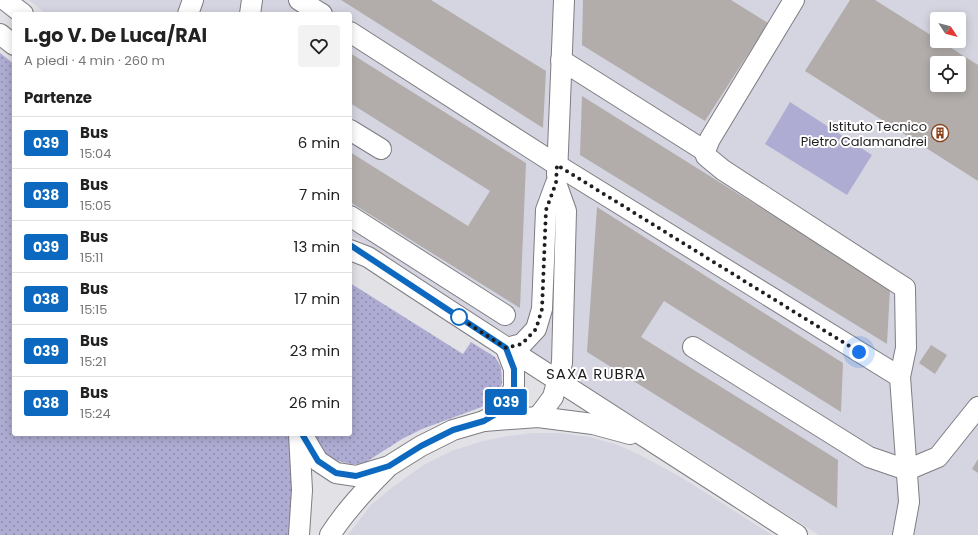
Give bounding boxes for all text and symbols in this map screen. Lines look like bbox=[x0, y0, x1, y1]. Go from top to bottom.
north arrow bbox=[930, 12, 966, 48]
map controls bbox=[930, 12, 966, 92]
text: L.go V. De Luca/RAI bbox=[24, 22, 207, 49]
button: heart bbox=[298, 25, 340, 67]
text: A piedi · 4 min · 260 m bbox=[24, 51, 165, 70]
button: locate bbox=[930, 56, 966, 92]
text: Partenze bbox=[24, 87, 92, 108]
place label: Istituto Tecnico Pietro Calamandrei bbox=[801, 117, 927, 151]
text: Bus bbox=[80, 122, 108, 143]
building icon: Istituto Tecnico Pietro Calamandrei bbox=[930, 123, 950, 143]
text: 6 min bbox=[298, 132, 340, 153]
text: 039 bbox=[33, 133, 59, 153]
text: 15:04 bbox=[80, 144, 111, 163]
text: Bus bbox=[80, 174, 108, 195]
text: 7 min bbox=[299, 184, 340, 205]
text: 038 bbox=[33, 185, 59, 205]
text: 15:05 bbox=[80, 196, 111, 215]
text: Bus bbox=[80, 226, 108, 247]
text: 13 min bbox=[294, 236, 340, 257]
text: 039 bbox=[33, 237, 59, 257]
text: 15:11 bbox=[80, 248, 103, 267]
text: Bus bbox=[80, 278, 108, 299]
text: 17 min bbox=[294, 288, 340, 309]
text: 038 bbox=[33, 289, 59, 309]
text: 15:15 bbox=[80, 300, 107, 319]
unlabelled marker bbox=[450, 308, 468, 326]
text: Bus bbox=[80, 330, 108, 351]
text: 23 min bbox=[290, 340, 340, 361]
text: 039 bbox=[33, 341, 59, 361]
your location bbox=[849, 342, 869, 362]
text: 15:21 bbox=[80, 352, 107, 371]
district label: SAXA RUBRA bbox=[546, 363, 646, 384]
text: Bus bbox=[80, 382, 108, 403]
line badge: 039 bbox=[483, 389, 529, 415]
text: 26 min bbox=[289, 392, 340, 413]
text: 039 bbox=[493, 392, 519, 412]
text: 038 bbox=[33, 393, 59, 413]
text: 15:24 bbox=[80, 404, 111, 423]

